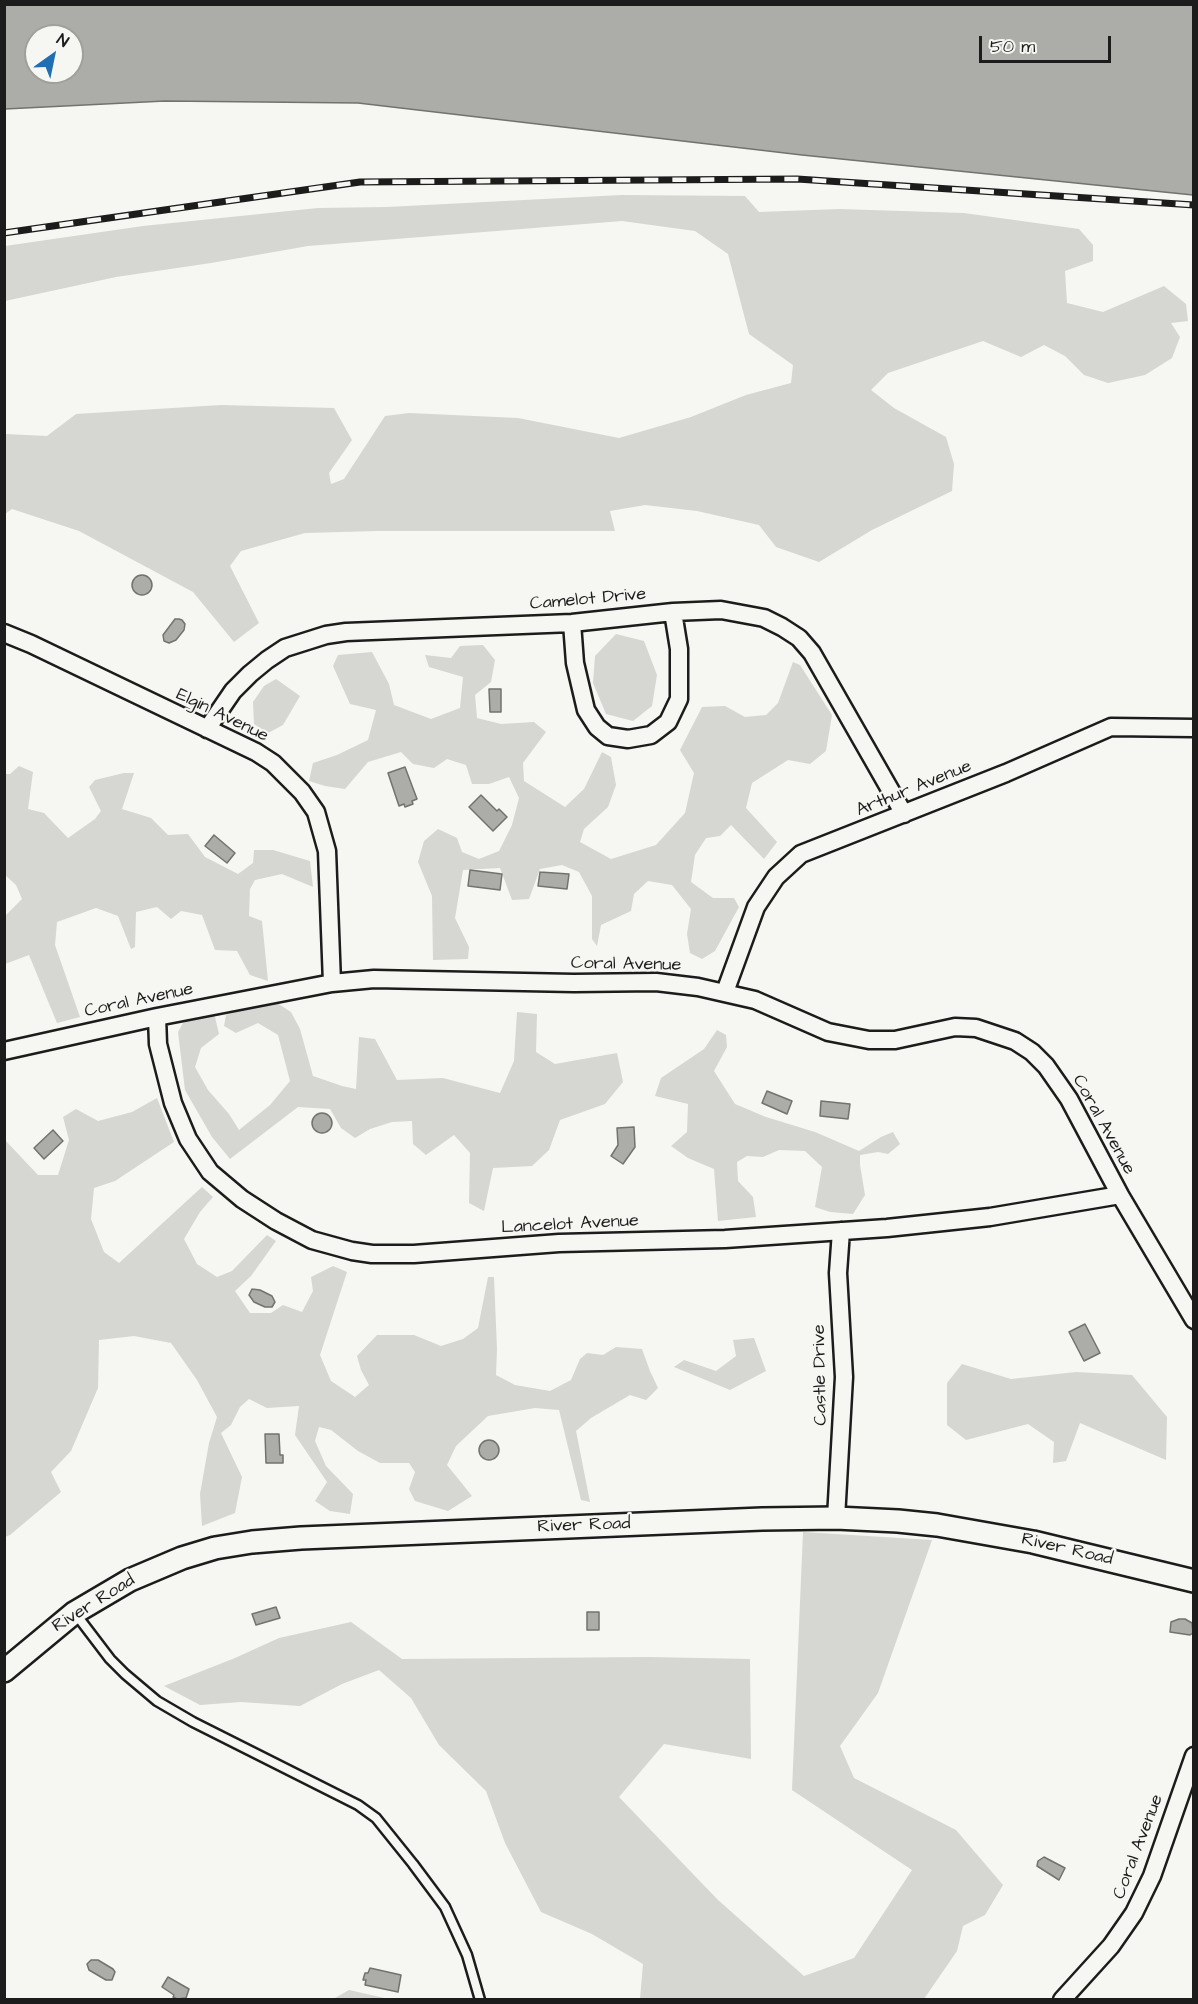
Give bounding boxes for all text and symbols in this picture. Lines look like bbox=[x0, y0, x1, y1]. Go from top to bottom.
north arrow bbox=[24, 24, 84, 84]
scale bar bbox=[982, 24, 1114, 62]
text: N bbox=[53, 29, 73, 53]
text: 50 m bbox=[990, 34, 1035, 59]
street label: Camelot Drive bbox=[529, 584, 647, 616]
street label: Elgin Avenue bbox=[172, 684, 272, 748]
street label: Arthur Avenue bbox=[853, 756, 975, 822]
street label: Coral Avenue bbox=[571, 953, 681, 977]
street label: Coral Avenue bbox=[83, 979, 195, 1023]
street label: Coral Avenue bbox=[1067, 1071, 1139, 1179]
street label: Lancelot Avenue bbox=[501, 1211, 639, 1239]
street label: Castle Drive bbox=[809, 1324, 833, 1426]
street label: River Road bbox=[537, 1514, 631, 1538]
street label: River Road bbox=[1019, 1529, 1115, 1571]
street label: River Road bbox=[49, 1570, 139, 1638]
street label: Coral Avenue bbox=[1109, 1792, 1169, 1902]

